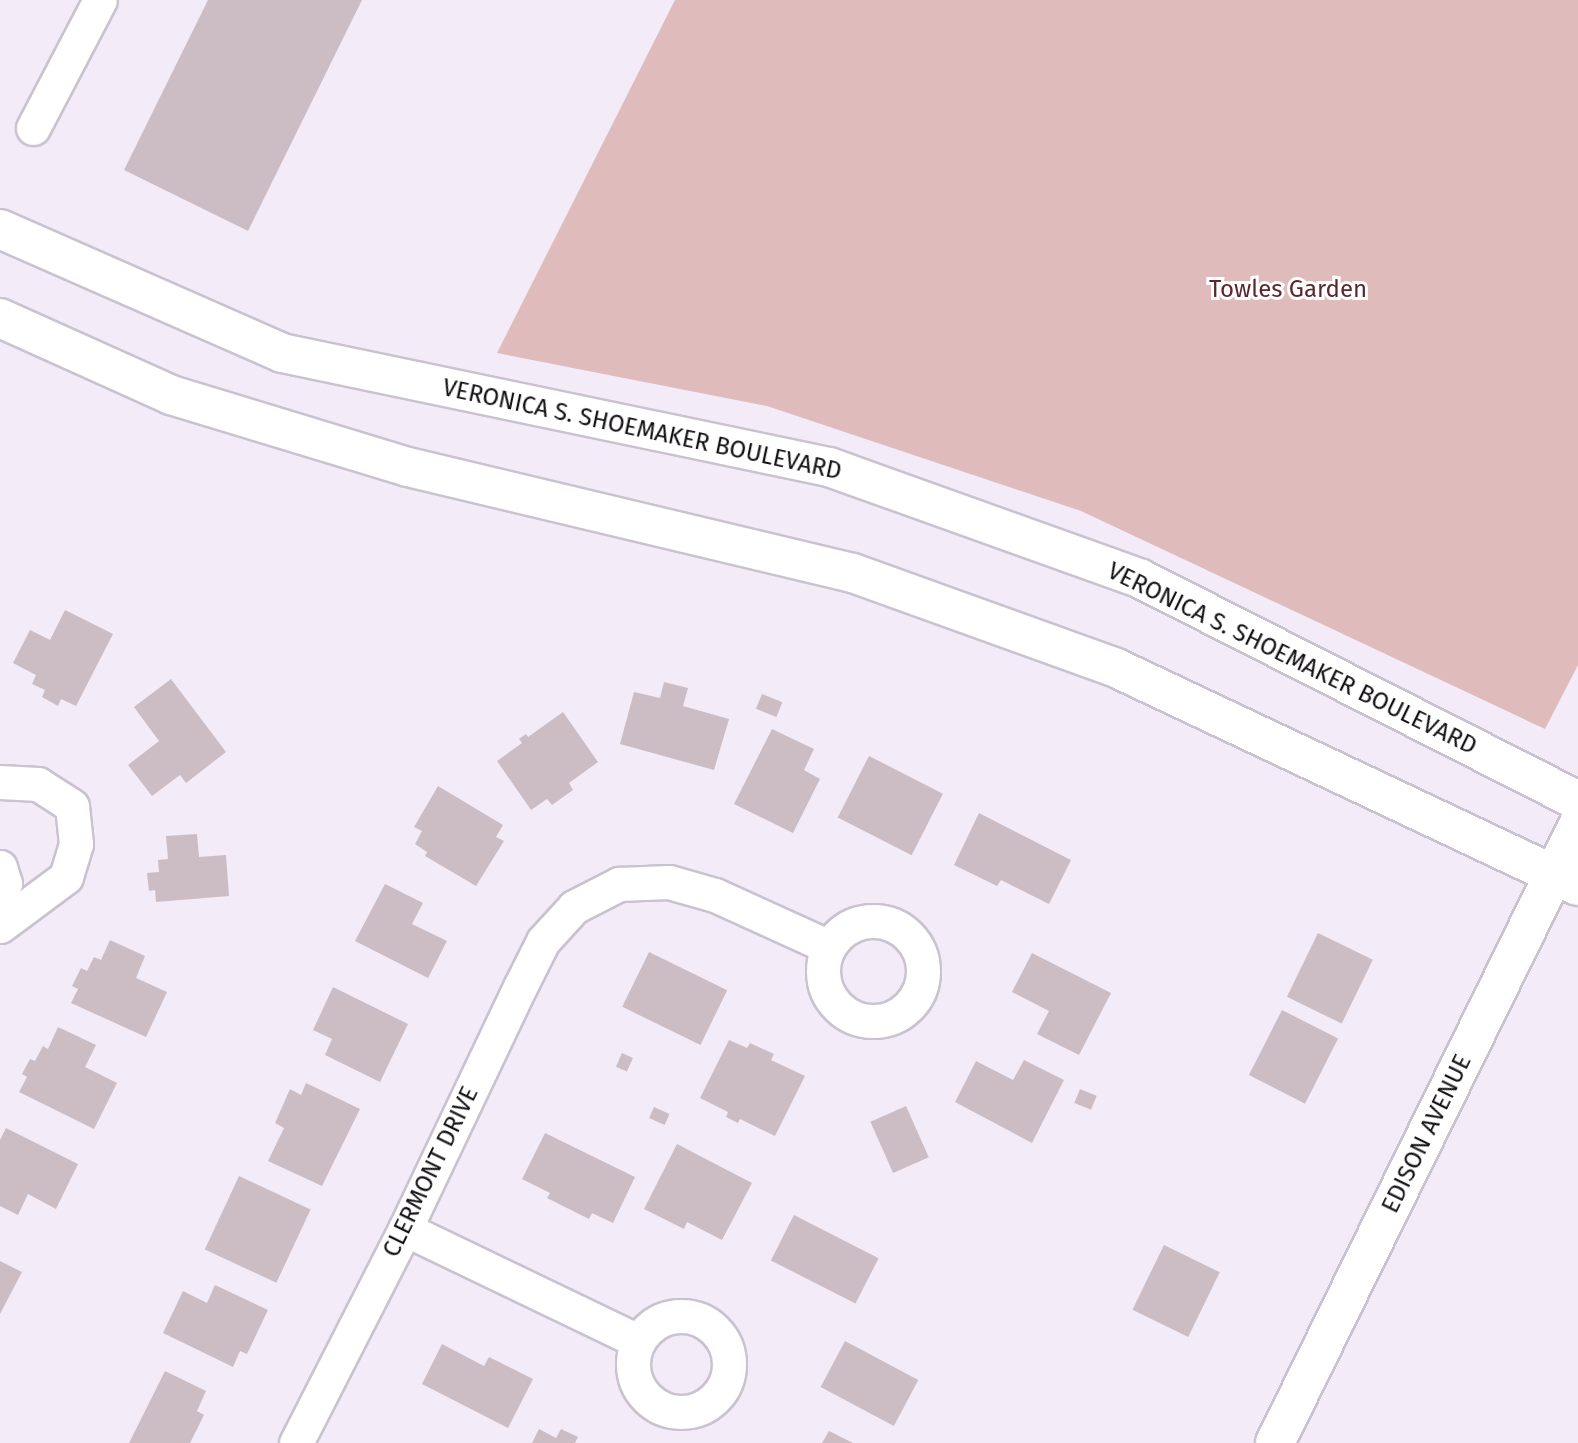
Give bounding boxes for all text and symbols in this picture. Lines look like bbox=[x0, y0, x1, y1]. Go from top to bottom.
park label: Towles Garden bbox=[1209, 276, 1367, 304]
street label: VERONICA S. SHOEMAKER BOULEVARD bbox=[440, 374, 844, 486]
street label: VERONICA S. SHOEMAKER BOULEVARD bbox=[1103, 557, 1481, 761]
street label: EDISON AVENUE bbox=[1376, 1050, 1478, 1218]
street label: CLERMONT DRIVE bbox=[377, 1082, 485, 1262]

